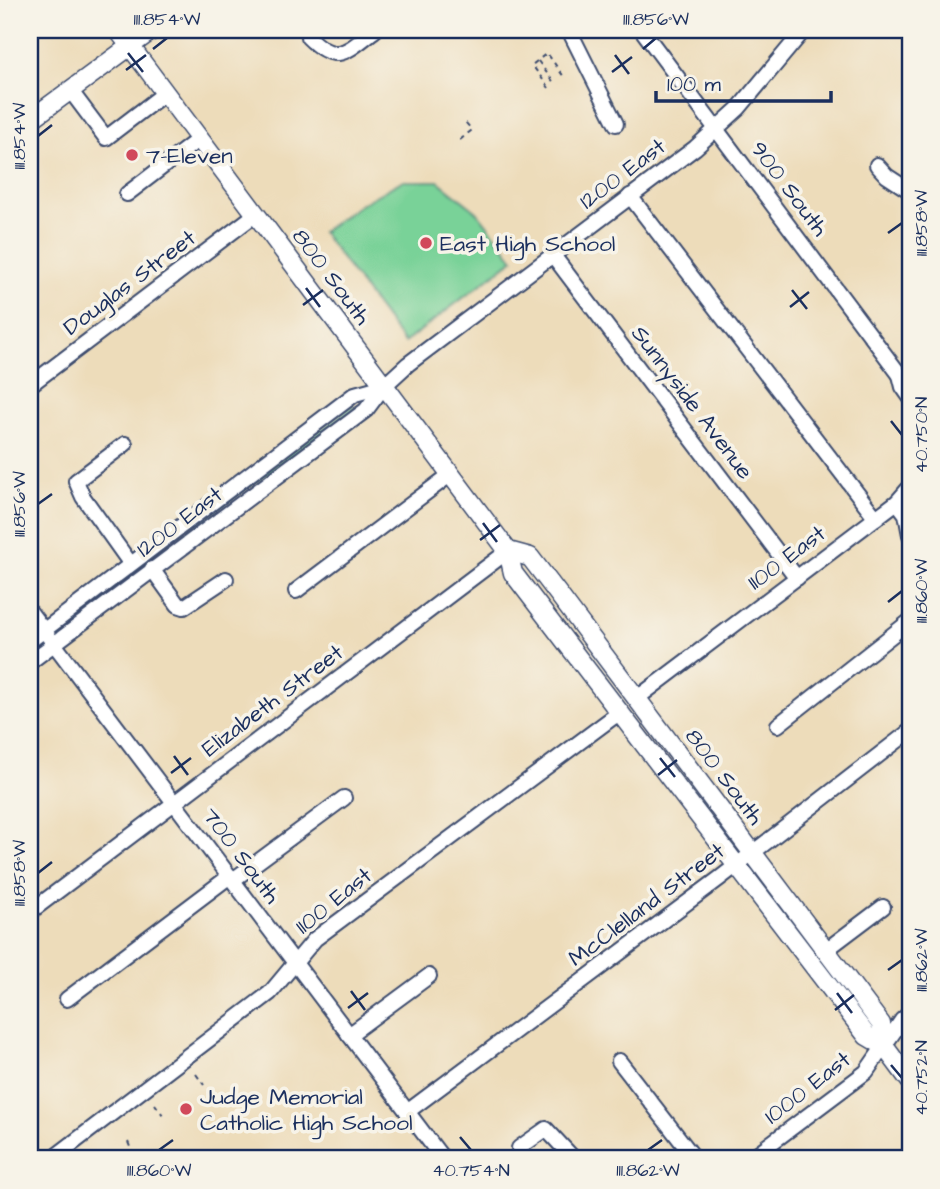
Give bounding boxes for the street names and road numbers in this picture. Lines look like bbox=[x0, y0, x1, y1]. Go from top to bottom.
street label: 1200 East bbox=[573, 130, 673, 217]
street label: 900 South bbox=[743, 134, 836, 243]
street label: Douglas Street bbox=[57, 222, 204, 344]
street label: 800 South bbox=[284, 222, 378, 332]
street label: Sunnyside Avenue bbox=[623, 319, 761, 487]
street label: 1200 East bbox=[130, 478, 230, 565]
street label: 1100 East bbox=[741, 517, 833, 598]
street label: Elizabeth Street bbox=[195, 636, 351, 765]
street label: 800 South bbox=[677, 722, 771, 832]
street label: 700 South bbox=[195, 801, 288, 911]
street label: McClelland Street bbox=[562, 835, 732, 974]
street label: 1100 East bbox=[288, 860, 379, 942]
street label: 1000 East bbox=[758, 1043, 858, 1132]

